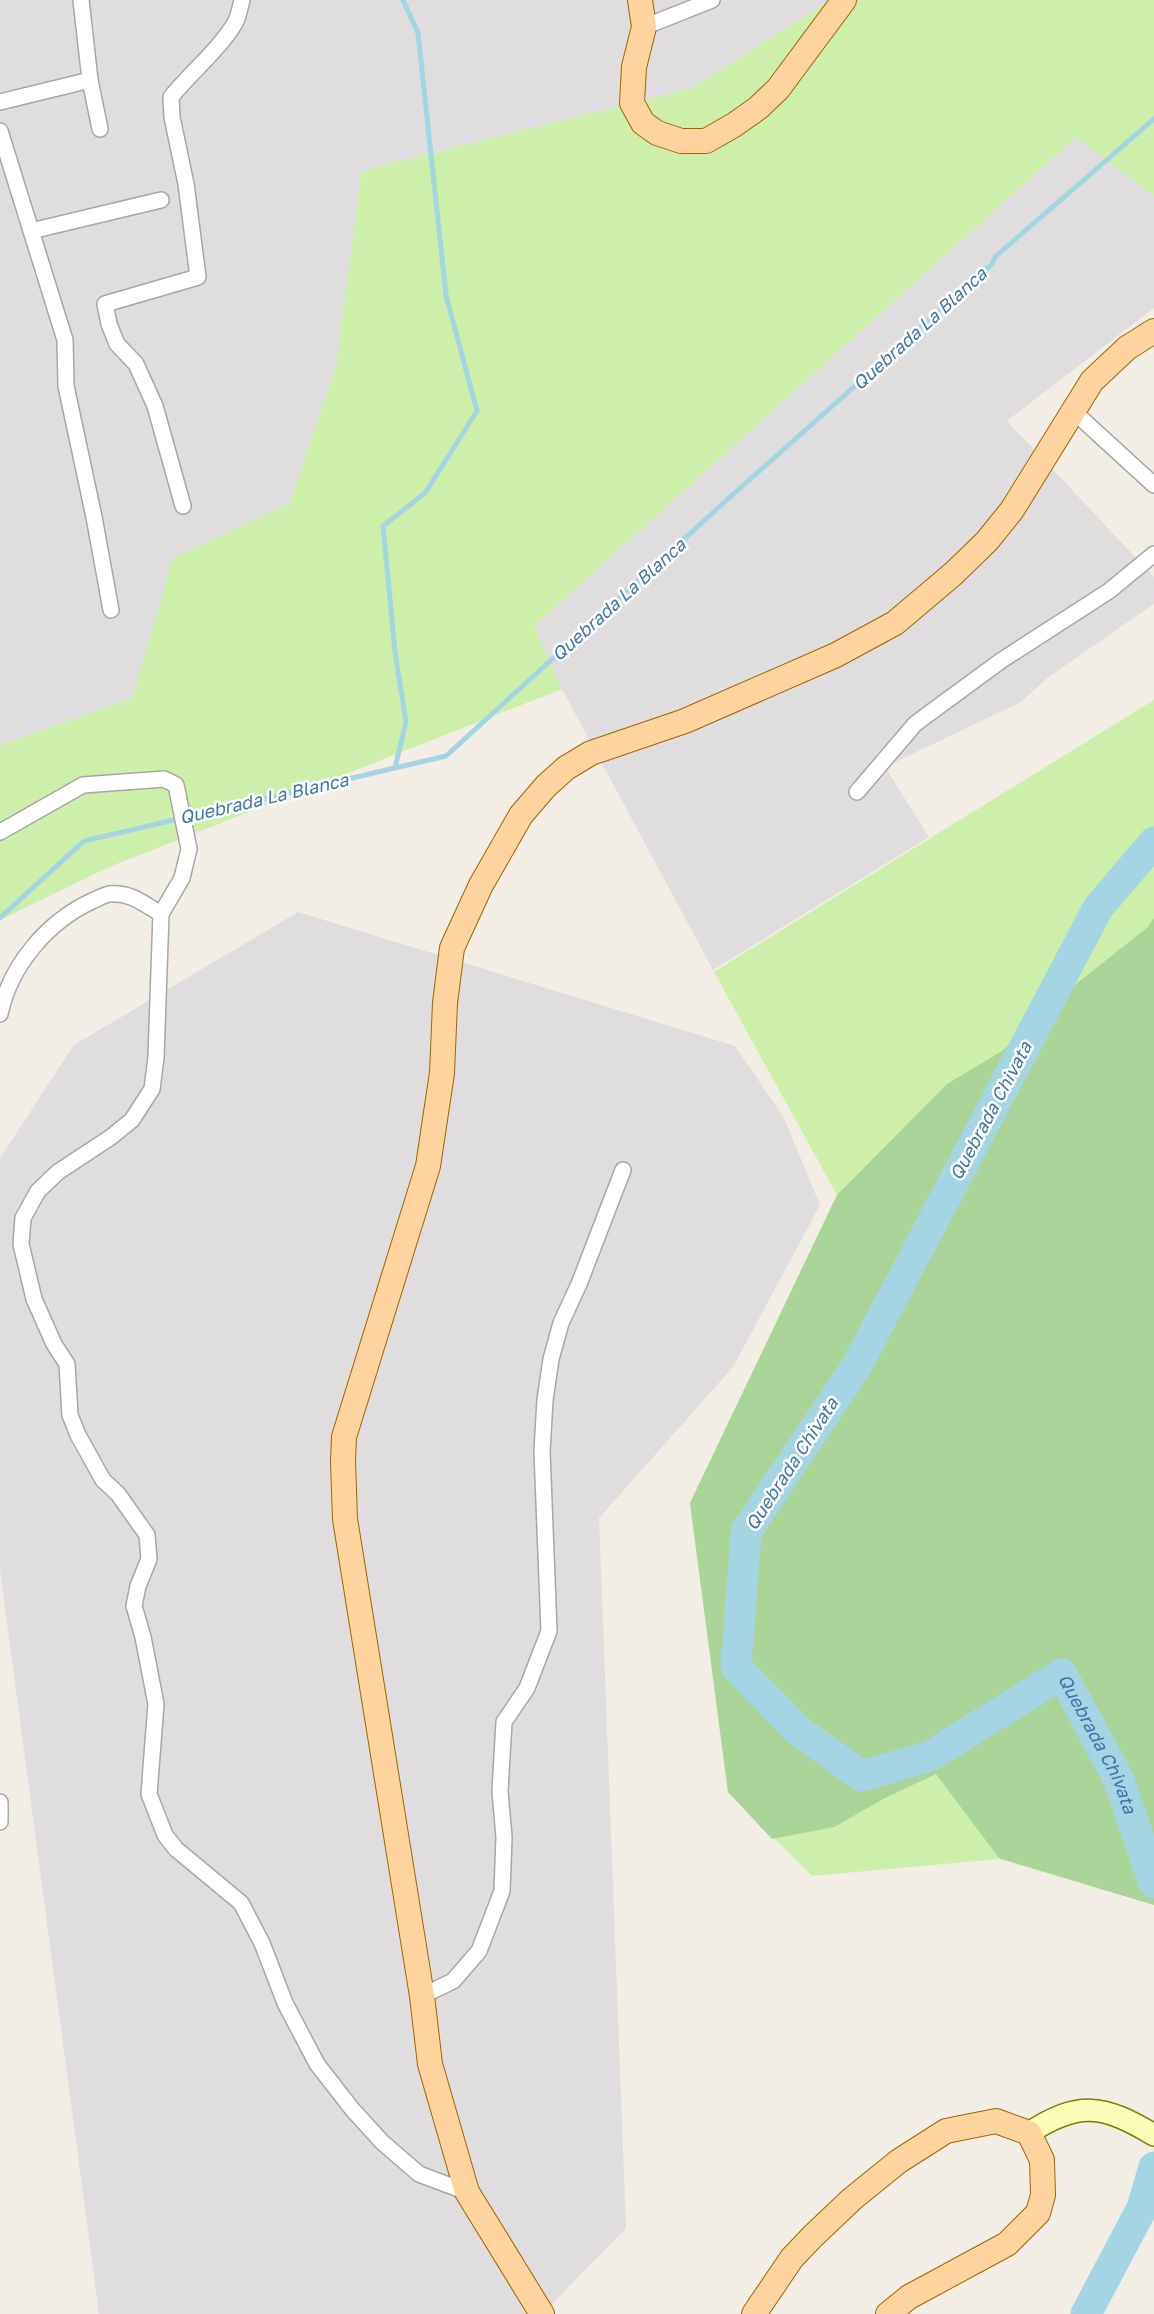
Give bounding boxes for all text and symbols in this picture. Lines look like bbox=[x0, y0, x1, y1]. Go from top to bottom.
water label: Quebrada La Blanca bbox=[848, 262, 991, 394]
water label: Quebrada La Blanca bbox=[547, 533, 690, 665]
water label: Quebrada La Blanca bbox=[177, 768, 351, 828]
water label: Quebrada Chivata bbox=[944, 1037, 1036, 1183]
water label: Quebrada Chivata bbox=[740, 1392, 843, 1534]
water label: Quebrada Chivata bbox=[1054, 1670, 1142, 1817]

